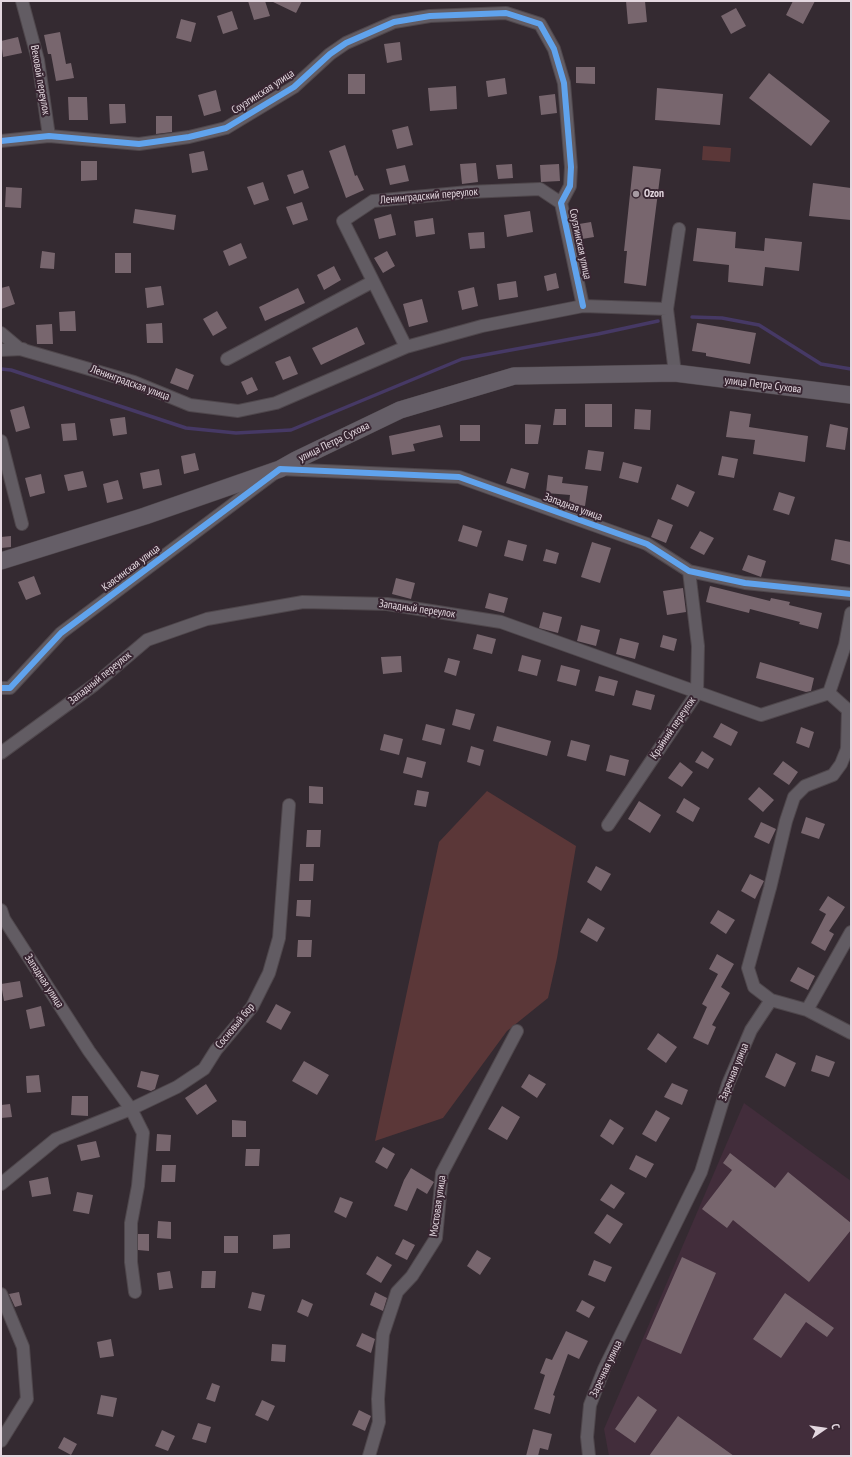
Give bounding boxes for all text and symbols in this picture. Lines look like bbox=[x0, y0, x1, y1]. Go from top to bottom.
street label: Вековой переулок bbox=[27, 44, 53, 116]
street label: Соузгинская улица bbox=[229, 67, 297, 117]
street label: Ленинградский переулок bbox=[380, 185, 478, 207]
place label: Ozon bbox=[644, 187, 664, 201]
marker: Ozon bbox=[631, 189, 641, 199]
street label: Соузгинская улица bbox=[566, 207, 594, 281]
street label: Ленинградская улица bbox=[89, 363, 171, 403]
street label: улица Петра Сухова bbox=[724, 374, 802, 396]
street label: улица Петра Сухова bbox=[296, 419, 372, 465]
street label: Западная улица bbox=[542, 490, 604, 524]
street label: Каясинская улица bbox=[99, 542, 163, 594]
street label: Западный переулок bbox=[378, 597, 456, 621]
street label: Западный переулок bbox=[66, 649, 134, 707]
street label: Крайний переулок bbox=[647, 694, 699, 762]
street label: Западная улица bbox=[22, 952, 66, 1010]
street label: Сосновый бор bbox=[213, 1001, 257, 1051]
street label: Заречная улица bbox=[716, 1041, 752, 1103]
street label: Мостовая улица bbox=[427, 1175, 449, 1237]
street label: Заречная улица bbox=[587, 1338, 625, 1400]
north arrow bbox=[804, 1409, 844, 1449]
text: С bbox=[828, 1422, 843, 1430]

